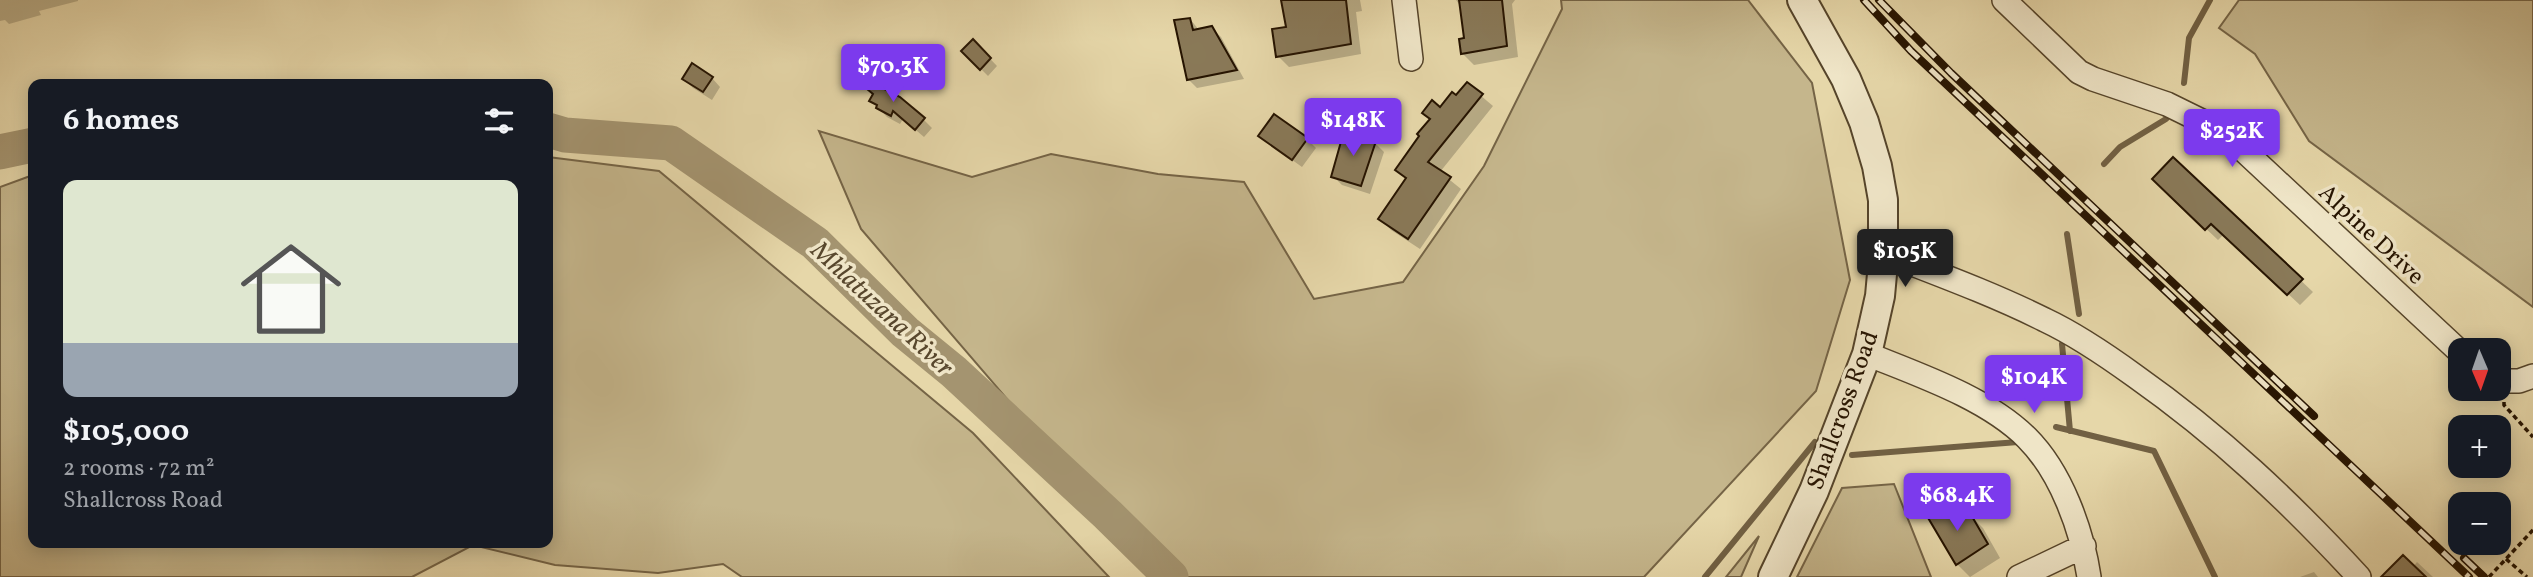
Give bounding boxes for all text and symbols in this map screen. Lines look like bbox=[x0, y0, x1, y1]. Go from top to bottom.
pin: $70.3K bbox=[836, 44, 950, 104]
text: $70.3K bbox=[857, 51, 929, 83]
pin: $148K bbox=[1304, 99, 1402, 158]
text: 6 homes bbox=[63, 100, 179, 142]
icon: filters bbox=[480, 102, 518, 140]
text: $148K bbox=[1321, 105, 1386, 137]
pin: $252K bbox=[2183, 110, 2281, 169]
text: $252K bbox=[2200, 116, 2264, 148]
street label: Alpine Drive bbox=[2310, 177, 2431, 294]
icon: home bbox=[228, 226, 354, 352]
pin: $105K bbox=[1856, 230, 1954, 289]
water label: Mhlatuzana River bbox=[802, 233, 961, 385]
text: $105K bbox=[1873, 236, 1937, 268]
street label: Shallcross Road bbox=[1799, 326, 1888, 495]
north arrow bbox=[2448, 338, 2511, 401]
map controls bbox=[2448, 338, 2511, 555]
pin: $104K bbox=[1985, 356, 2083, 415]
text: $104K bbox=[2001, 362, 2067, 394]
text: $105,000 bbox=[63, 411, 189, 453]
button: + bbox=[2448, 415, 2511, 478]
text: 2 rooms · 72 m² bbox=[63, 453, 214, 485]
pin: $68.4K bbox=[1900, 474, 2014, 533]
text: $68.4K bbox=[1920, 480, 1994, 512]
text: Shallcross Road bbox=[63, 485, 223, 517]
button: − bbox=[2448, 492, 2511, 555]

